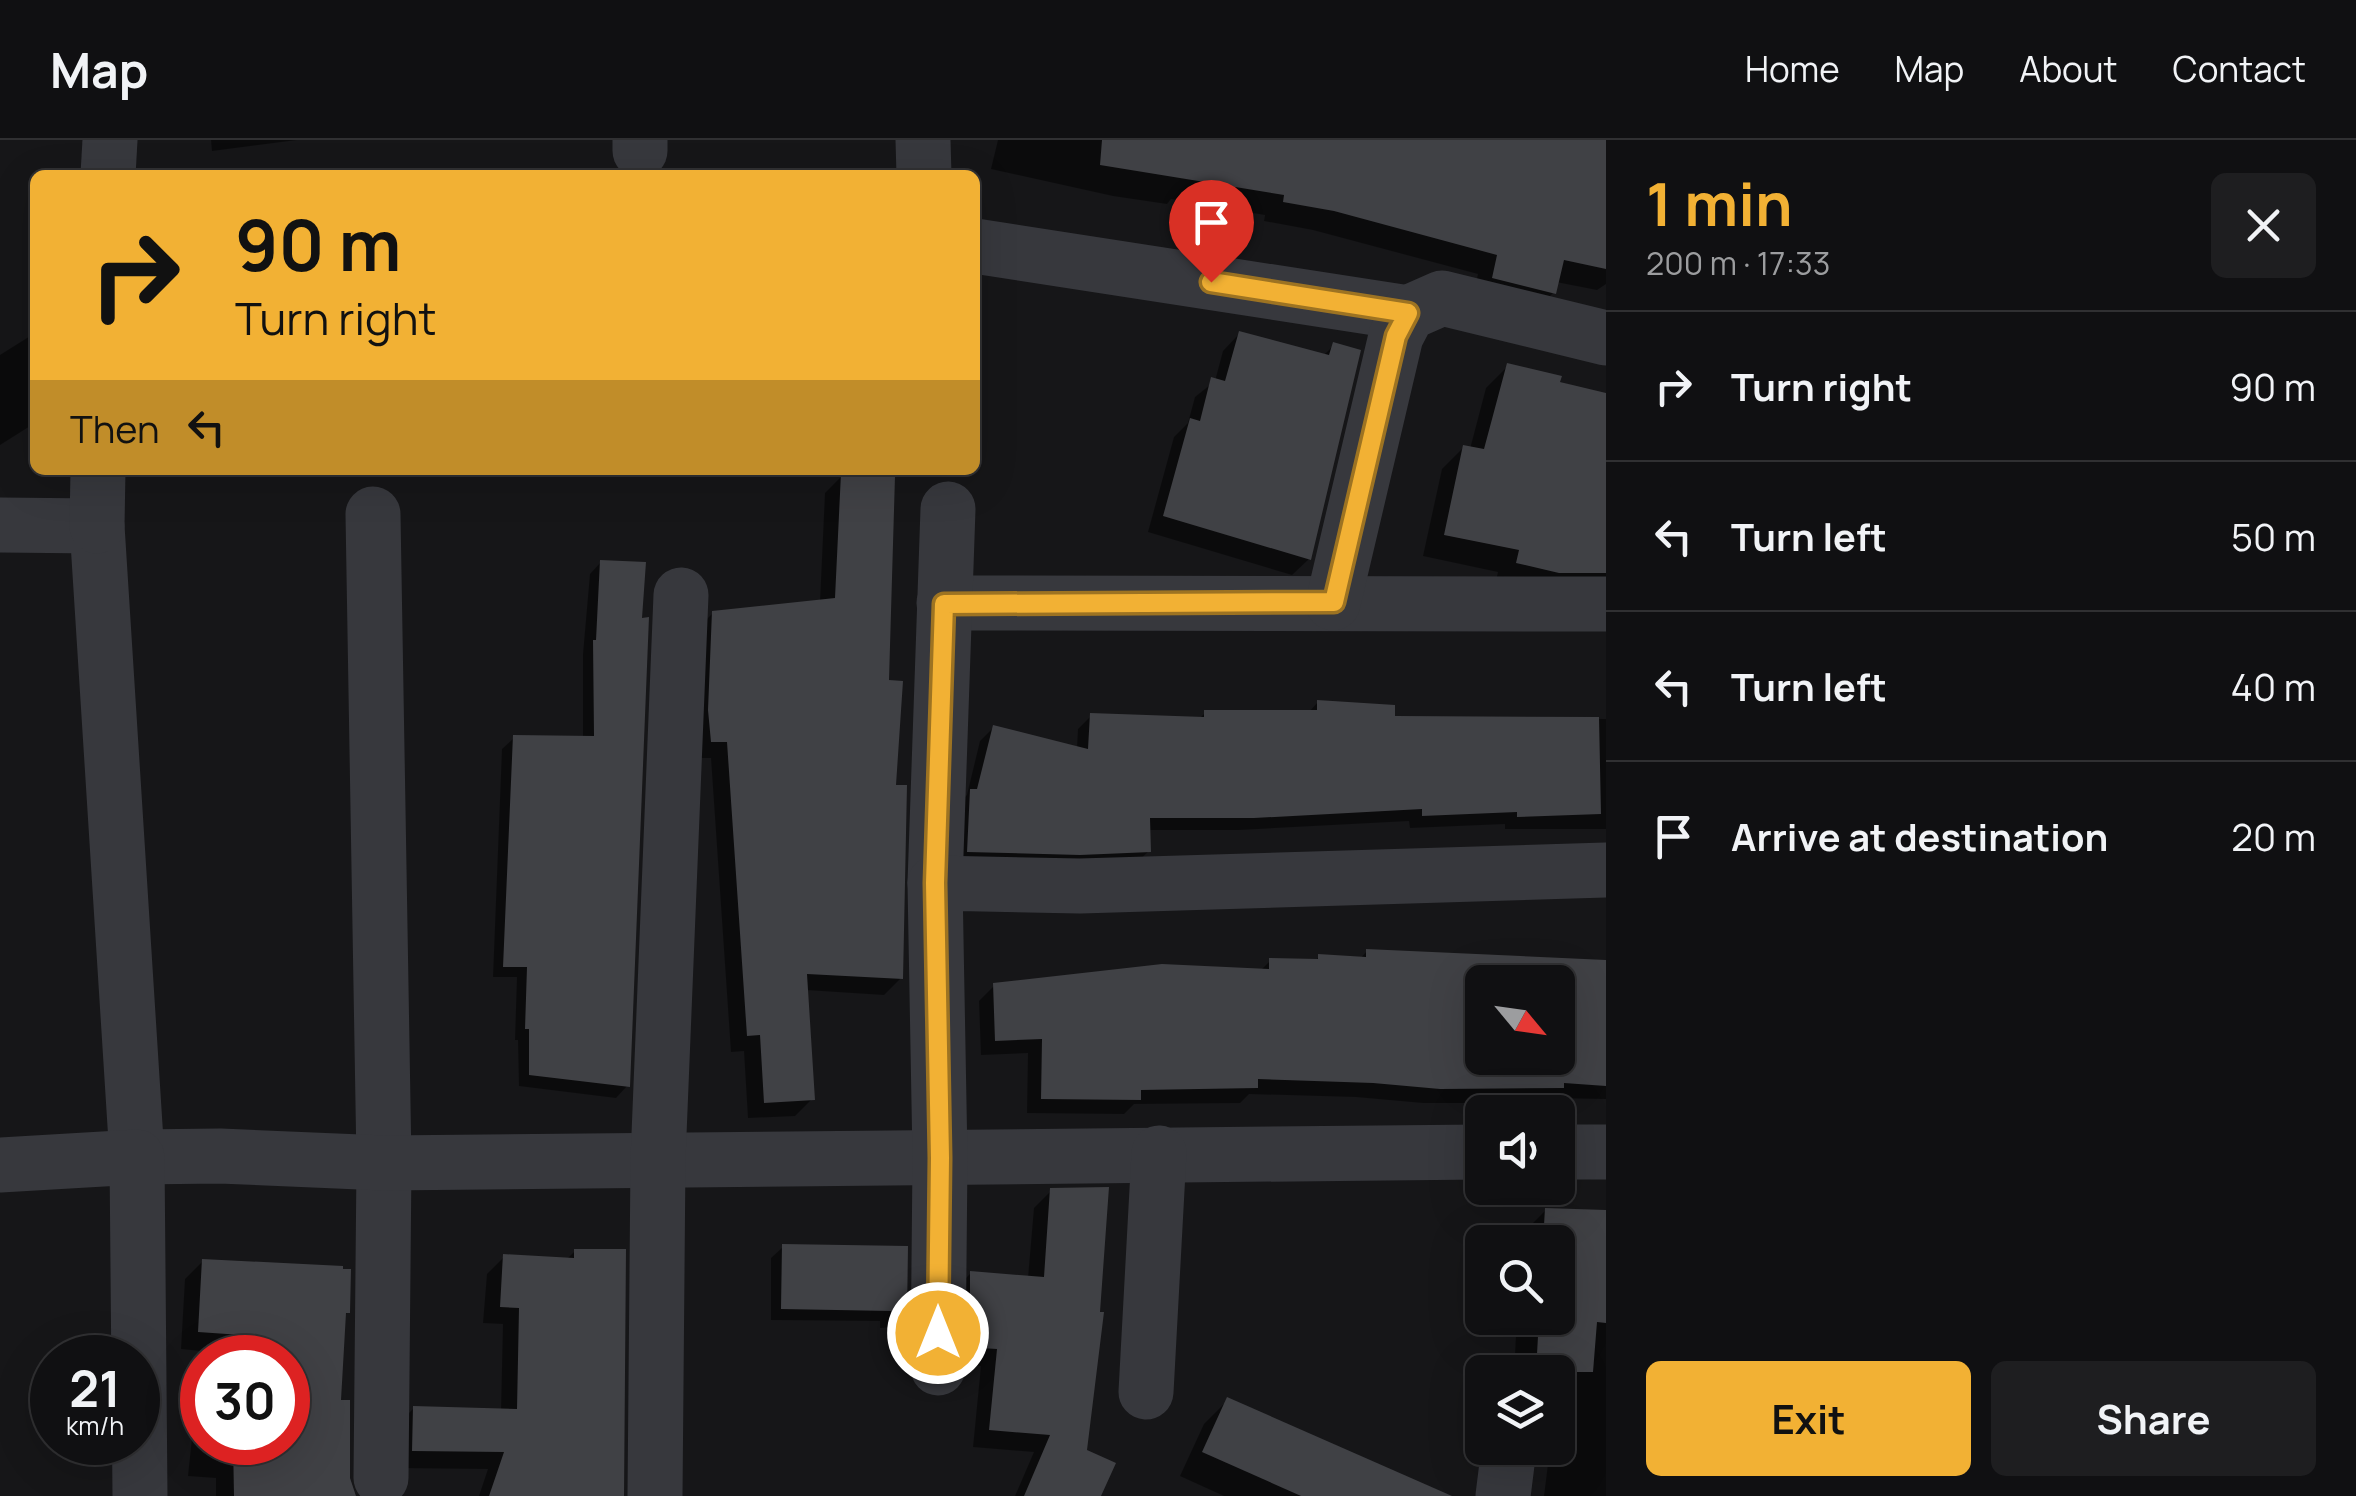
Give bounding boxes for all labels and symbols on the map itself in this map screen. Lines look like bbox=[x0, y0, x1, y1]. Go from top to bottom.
pin bbox=[1169, 180, 1254, 283]
north arrow bbox=[1465, 965, 1575, 1075]
position arrow bbox=[886, 1281, 990, 1385]
speed limit sign: 30 bbox=[180, 1335, 310, 1465]

